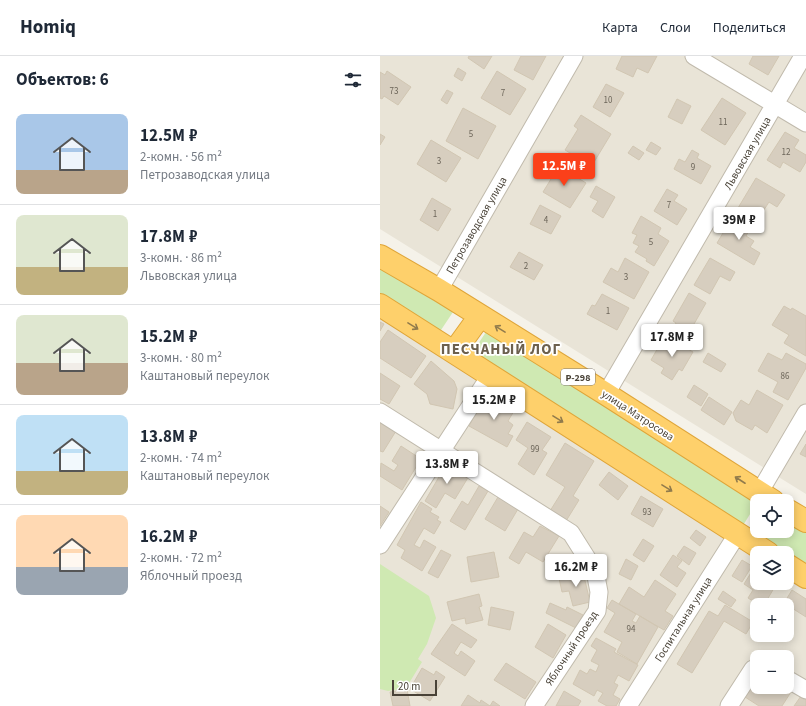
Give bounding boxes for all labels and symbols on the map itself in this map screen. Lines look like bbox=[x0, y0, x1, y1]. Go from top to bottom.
house number: 73 bbox=[390, 85, 399, 98]
house number: 7 bbox=[501, 87, 506, 100]
house number: 10 bbox=[604, 94, 613, 107]
street label: Львовская улица bbox=[720, 114, 774, 193]
house number: 11 bbox=[719, 116, 727, 129]
house number: 5 bbox=[469, 128, 474, 141]
house number: 12 bbox=[782, 146, 791, 159]
pin: 12.5M ₽ bbox=[527, 153, 601, 187]
house number: 3 bbox=[437, 155, 442, 168]
house number: 9 bbox=[691, 161, 696, 174]
street label: Петрозаводская улица bbox=[442, 174, 510, 277]
house number: 7 bbox=[667, 199, 672, 212]
pin: 39M ₽ bbox=[711, 207, 767, 241]
house number: 1 bbox=[433, 208, 437, 221]
house number: 4 bbox=[544, 214, 549, 227]
house number: 5 bbox=[649, 236, 654, 249]
house number: 2 bbox=[524, 260, 529, 273]
house number: 3 bbox=[624, 271, 629, 284]
house number: 1 bbox=[606, 305, 610, 318]
one-way arrow bbox=[407, 322, 418, 330]
one-way arrow bbox=[494, 324, 506, 332]
pin: 17.8M ₽ bbox=[635, 324, 709, 358]
district label: ПЕСЧАНЫЙ ЛОГ bbox=[441, 339, 561, 360]
road number: Р-298 bbox=[561, 369, 595, 385]
house number: 86 bbox=[781, 370, 790, 383]
street label: улица Матросова bbox=[599, 386, 677, 444]
pin: 15.2M ₽ bbox=[457, 387, 531, 421]
one-way arrow bbox=[552, 415, 564, 423]
house number: 99 bbox=[531, 443, 540, 456]
pin: 13.8M ₽ bbox=[410, 451, 484, 485]
one-way arrow bbox=[734, 476, 746, 484]
one-way arrow bbox=[662, 484, 673, 493]
house number: 93 bbox=[643, 506, 652, 519]
pin: 16.2M ₽ bbox=[539, 554, 613, 588]
street label: Госпитальная улица bbox=[651, 574, 716, 665]
street label: Яблочный проезд bbox=[542, 608, 601, 689]
house number: 94 bbox=[627, 623, 636, 636]
scale bar bbox=[392, 678, 437, 697]

